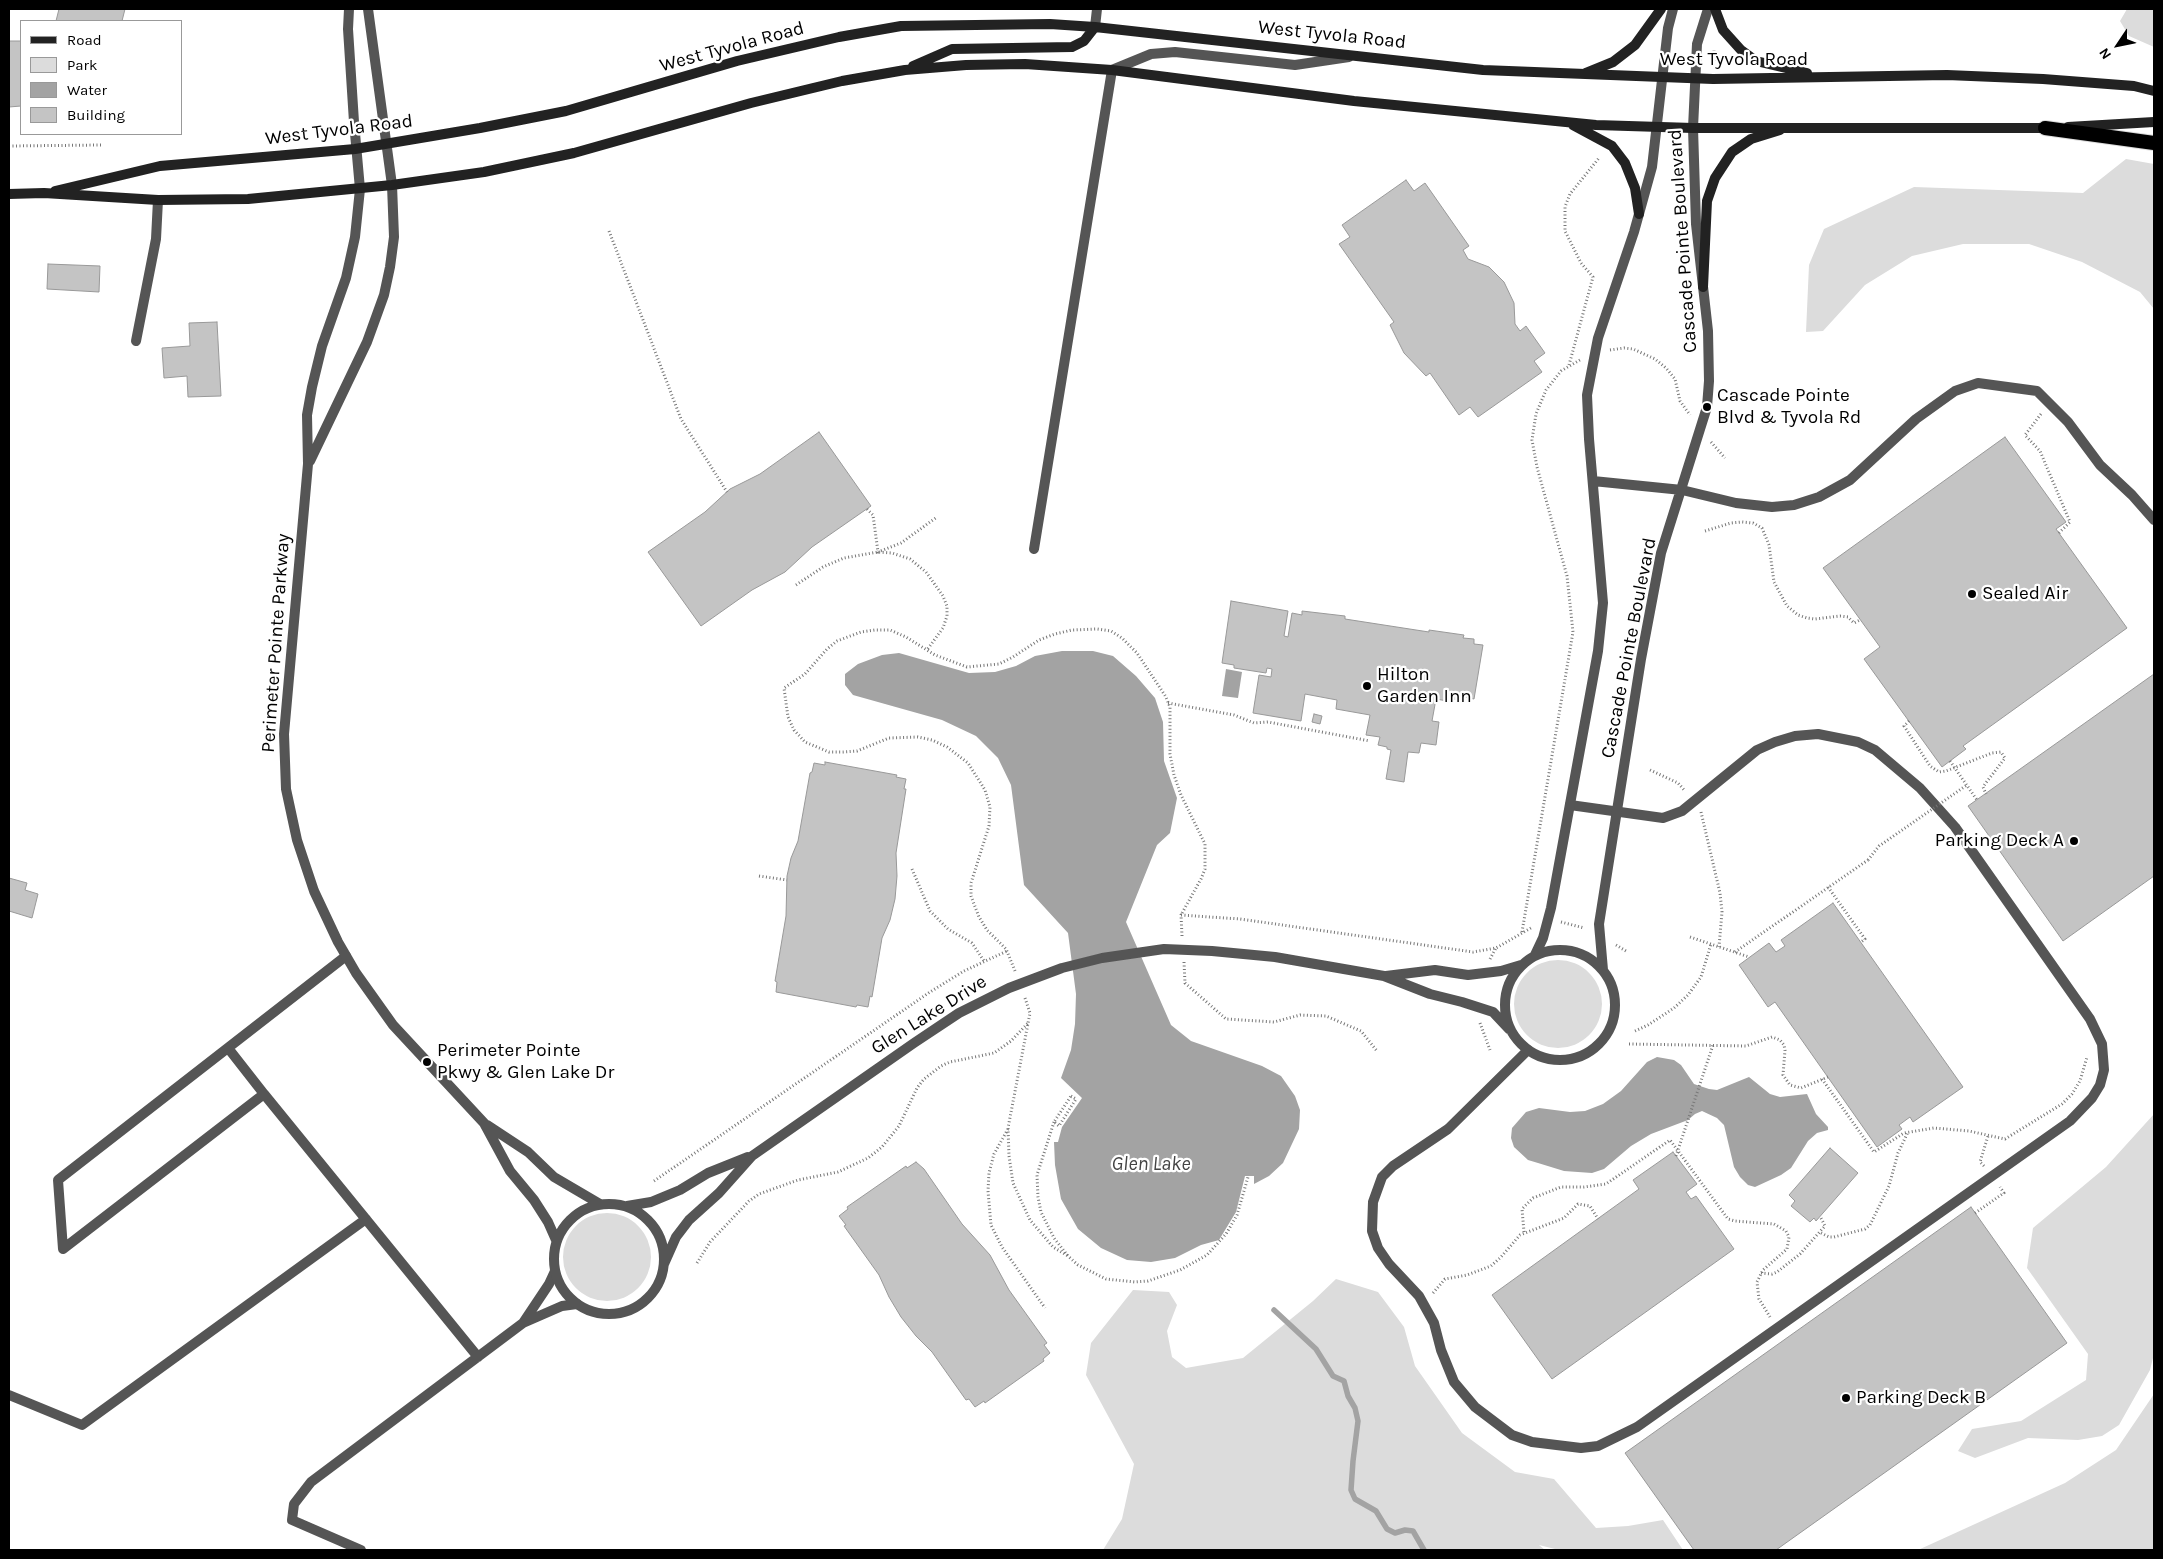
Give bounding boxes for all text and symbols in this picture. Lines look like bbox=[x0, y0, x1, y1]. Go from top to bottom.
street label: West Tyvola Road bbox=[1257, 16, 1407, 54]
street label: West Tyvola Road bbox=[657, 17, 807, 77]
legend bbox=[20, 20, 182, 135]
north arrow bbox=[2093, 20, 2143, 70]
text: Road bbox=[67, 31, 102, 49]
text: N bbox=[2095, 45, 2115, 63]
street label: West Tyvola Road bbox=[1660, 49, 1808, 71]
text: Park bbox=[67, 56, 97, 74]
text: Water bbox=[67, 81, 107, 99]
text: Building bbox=[67, 106, 125, 124]
street label: West Tyvola Road bbox=[264, 110, 414, 150]
street label: Cascade Pointe Boulevard bbox=[1664, 128, 1702, 354]
place label: Cascade Pointe Blvd & Tyvola Rd bbox=[1717, 385, 1861, 429]
marker: Cascade Pointe Blvd & Tyvola Rd bbox=[1701, 401, 1713, 413]
street label: Perimeter Pointe Parkway bbox=[257, 533, 295, 753]
street label: Cascade Pointe Boulevard bbox=[1596, 536, 1662, 760]
place label: Sealed Air bbox=[1982, 583, 2068, 605]
marker: Sealed Air bbox=[1966, 588, 1978, 600]
place label: Hilton Garden Inn bbox=[1377, 664, 1472, 708]
marker: Hilton Garden Inn bbox=[1361, 680, 1373, 692]
place label: Parking Deck A bbox=[1935, 830, 2064, 852]
marker: Parking Deck A bbox=[2068, 835, 2080, 847]
street label: Glen Lake Drive bbox=[867, 970, 991, 1060]
place label: Perimeter Pointe Pkwy & Glen Lake Dr bbox=[437, 1040, 614, 1084]
marker: Perimeter Pointe Pkwy & Glen Lake Dr bbox=[421, 1056, 433, 1068]
water label: Glen Lake bbox=[1112, 1152, 1190, 1176]
place label: Parking Deck B bbox=[1856, 1387, 1986, 1409]
marker: Parking Deck B bbox=[1840, 1392, 1852, 1404]

